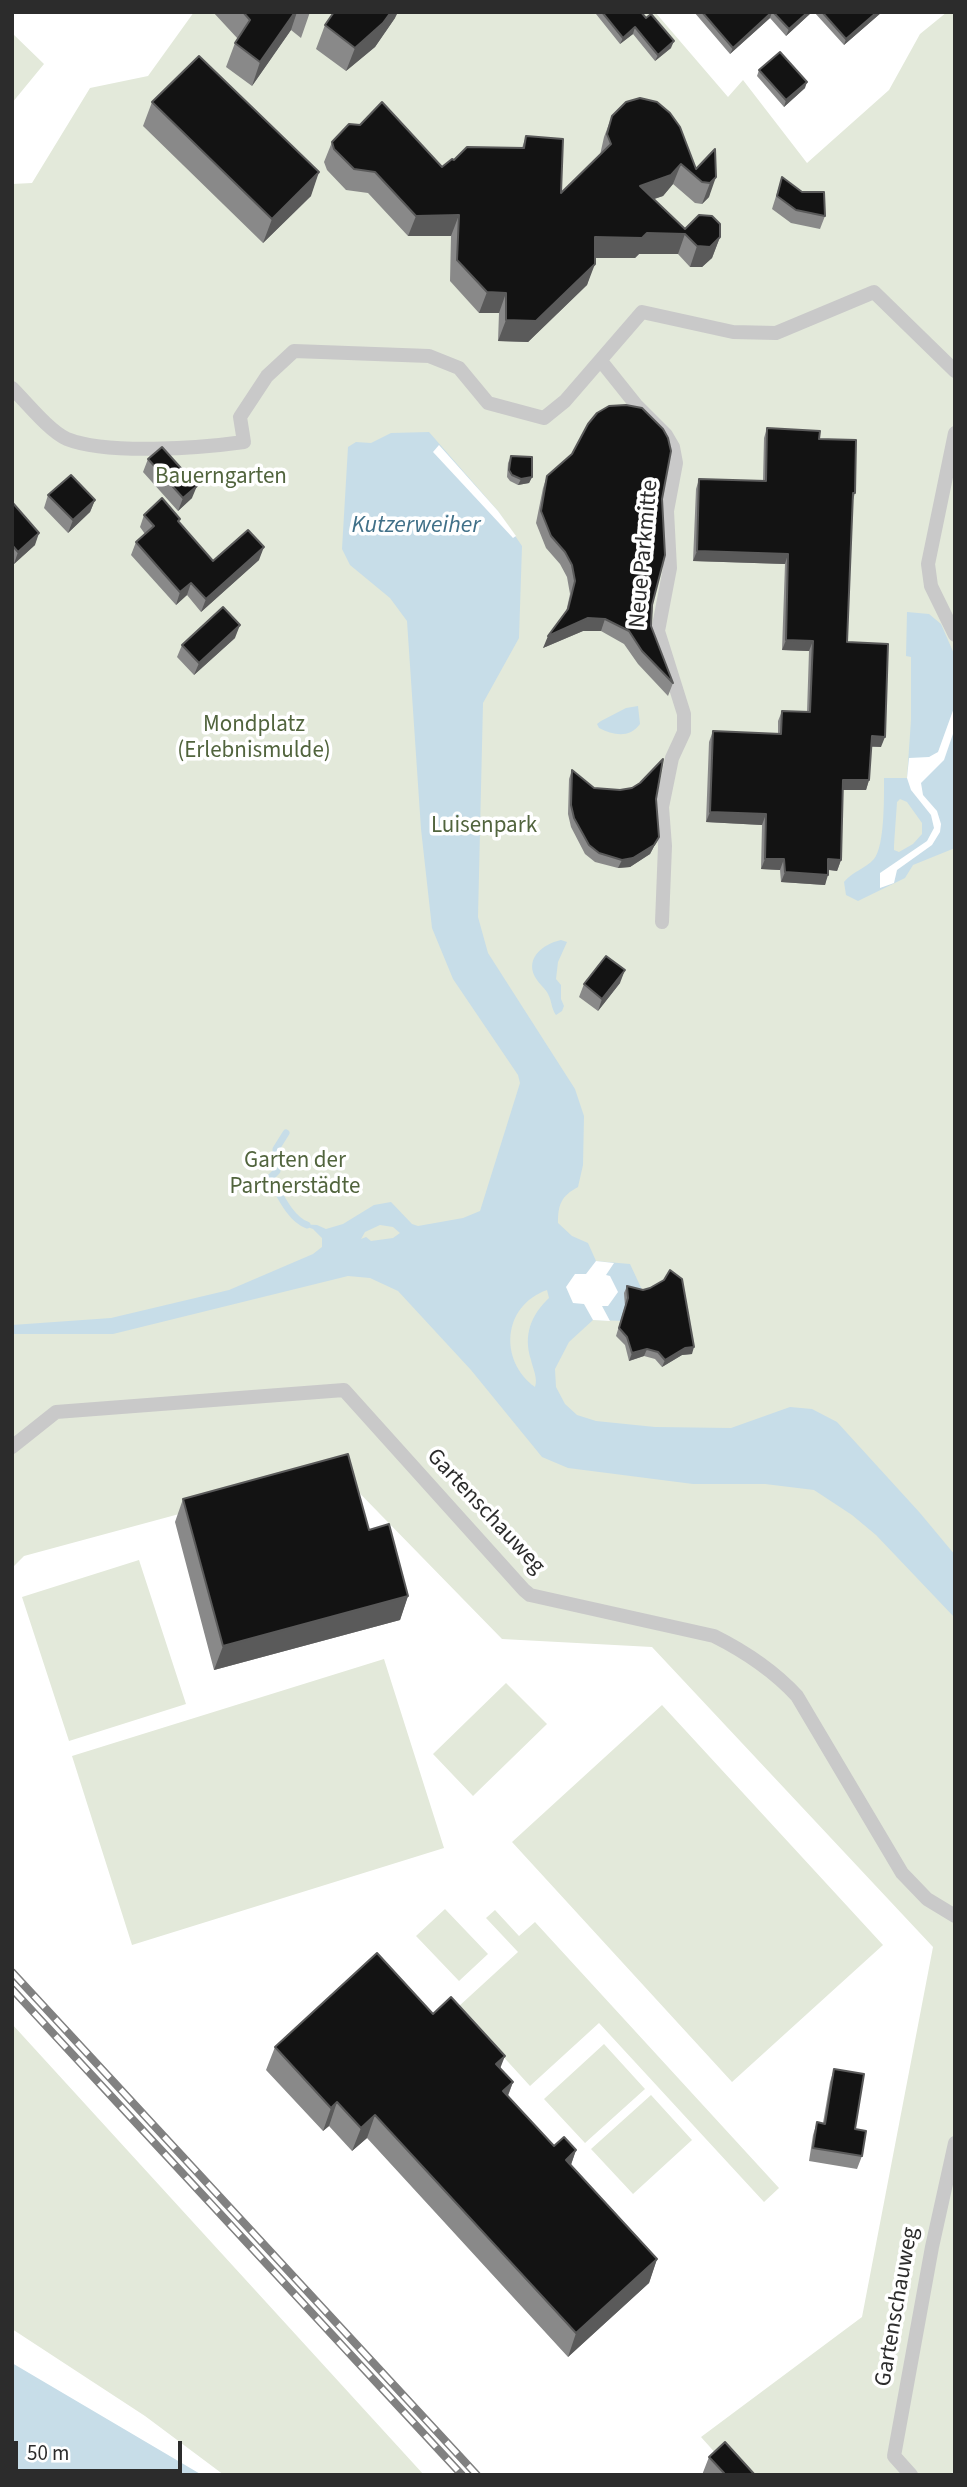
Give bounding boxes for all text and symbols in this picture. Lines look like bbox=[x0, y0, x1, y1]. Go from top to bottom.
park label: Bauerngarten bbox=[155, 464, 287, 492]
street label: Neue Parkmitte bbox=[625, 479, 665, 629]
water label: Kutzerweiher bbox=[351, 513, 481, 541]
park label: Mondplatz (Erlebnismulde) bbox=[177, 712, 331, 766]
park label: Luisenpark bbox=[431, 813, 537, 841]
park label: Garten der Partnerstädte bbox=[230, 1148, 360, 1202]
street label: Gartenschauweg bbox=[420, 1444, 550, 1580]
street label: Gartenschauweg bbox=[870, 2225, 926, 2389]
scale bar bbox=[18, 2428, 186, 2472]
text: 50 m bbox=[27, 2438, 69, 2468]

